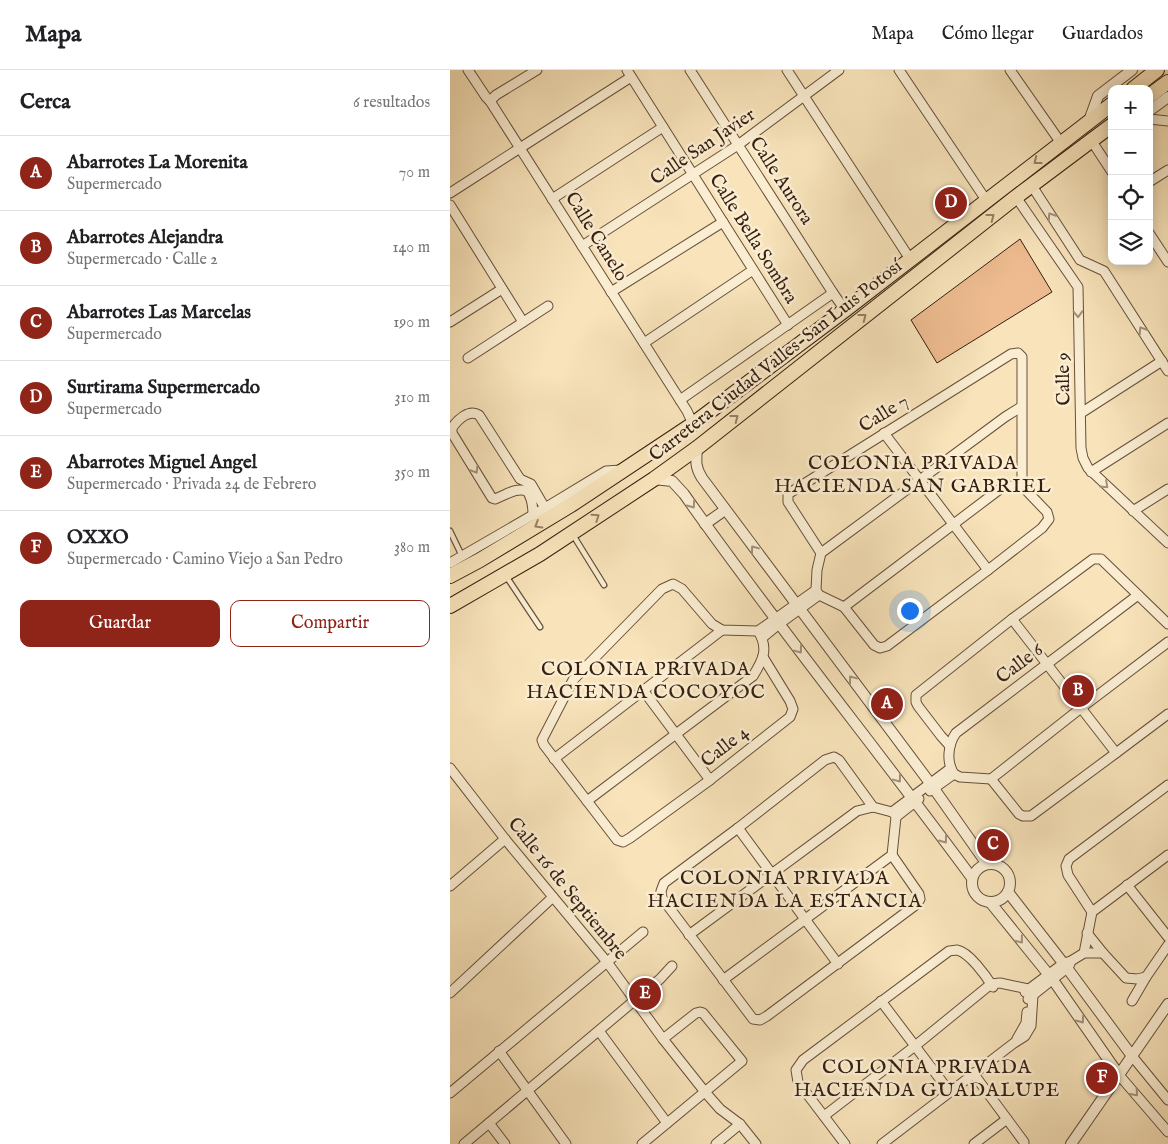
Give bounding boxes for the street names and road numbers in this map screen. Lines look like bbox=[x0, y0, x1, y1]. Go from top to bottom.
street label: Calle San Javier bbox=[646, 103, 760, 191]
street label: Calle Aurora bbox=[744, 133, 819, 230]
street label: Calle Bella Sombra bbox=[703, 169, 803, 309]
street label: Calle Canelo bbox=[559, 188, 633, 286]
street label: Carretera Ciudad Valles-San Luis Potosí bbox=[645, 253, 909, 467]
street label: Calle 9 bbox=[1052, 352, 1076, 406]
street label: Calle 7 bbox=[855, 390, 913, 438]
street label: Calle 6 bbox=[992, 638, 1049, 690]
street label: Calle 4 bbox=[696, 720, 754, 773]
street label: Calle 16 de Septiembre bbox=[502, 813, 632, 965]

